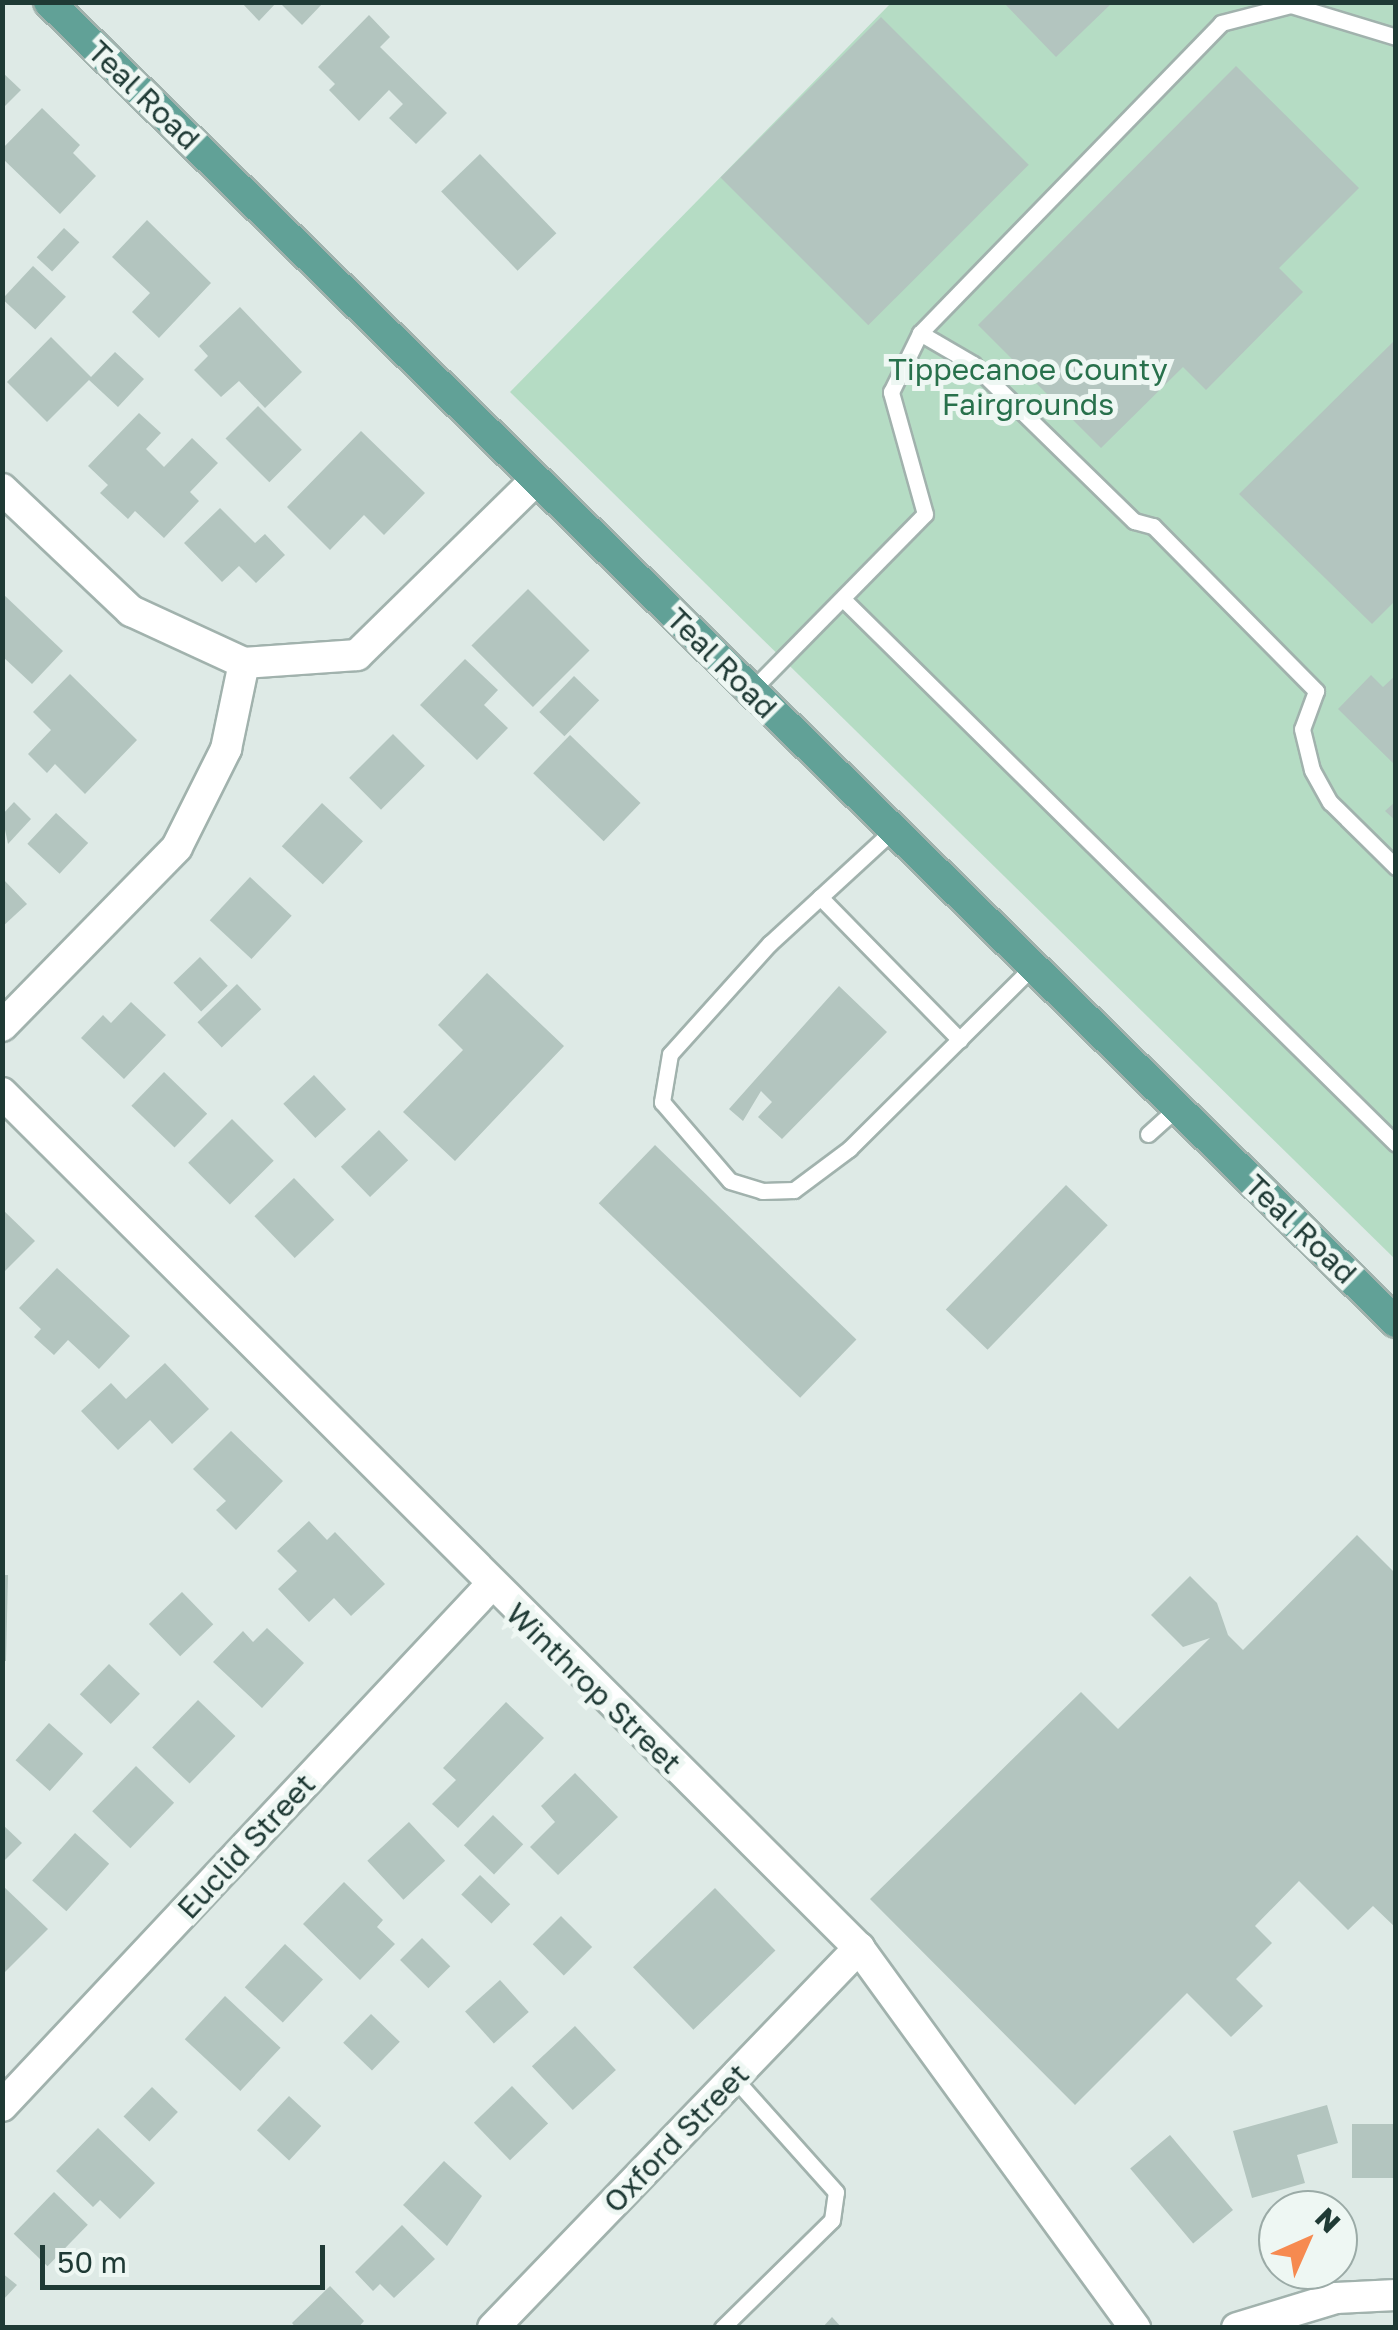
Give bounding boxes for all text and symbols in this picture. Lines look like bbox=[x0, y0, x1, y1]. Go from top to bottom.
street label: Teal Road bbox=[81, 33, 207, 157]
park label: Tippecanoe County Fairgrounds bbox=[888, 351, 1168, 422]
street label: Teal Road bbox=[659, 600, 785, 726]
street label: Teal Road bbox=[1238, 1167, 1364, 1291]
street label: Winthrop Street bbox=[499, 1595, 689, 1781]
street label: Euclid Street bbox=[170, 1766, 322, 1926]
street label: Oxford Street bbox=[596, 2056, 756, 2220]
north arrow bbox=[1258, 2190, 1358, 2290]
text: N bbox=[1309, 2201, 1347, 2239]
scale bar bbox=[45, 2225, 330, 2287]
text: 50 m bbox=[57, 2244, 127, 2280]

